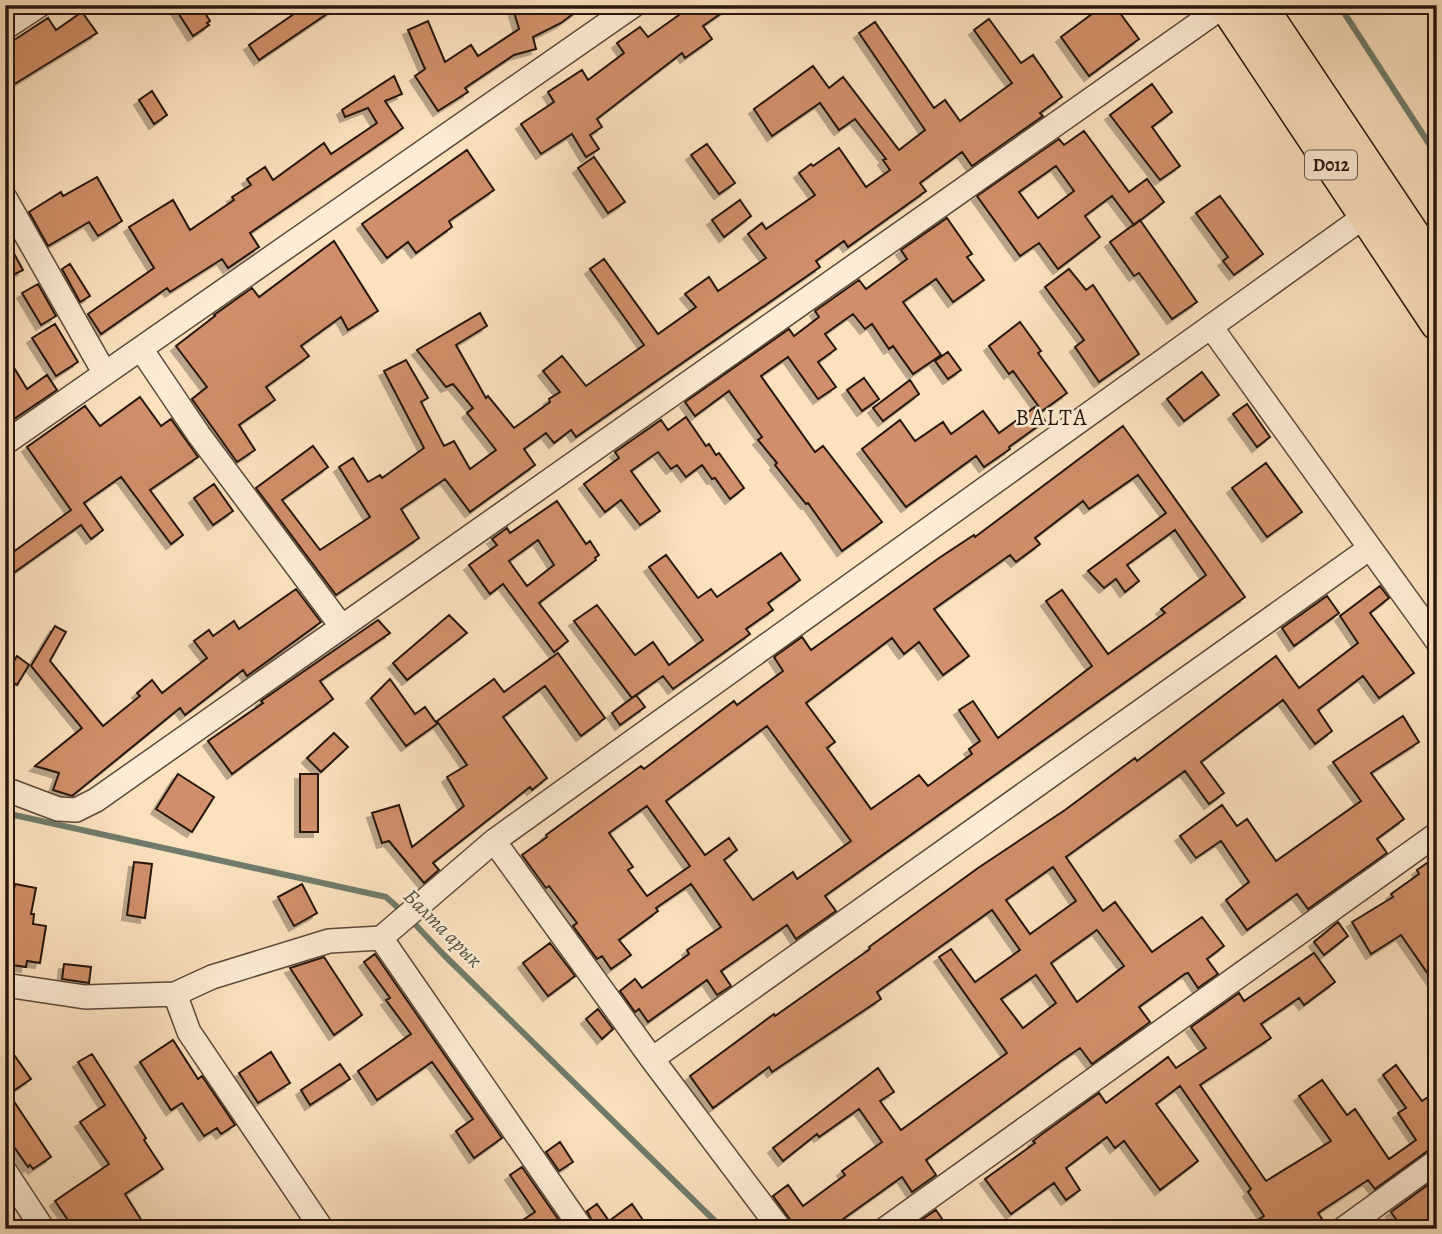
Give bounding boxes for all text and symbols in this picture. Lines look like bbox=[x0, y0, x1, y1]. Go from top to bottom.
road number: D012 bbox=[1305, 150, 1357, 180]
district label: BALTA bbox=[1015, 402, 1089, 433]
water label: Балта арык bbox=[397, 882, 489, 974]

